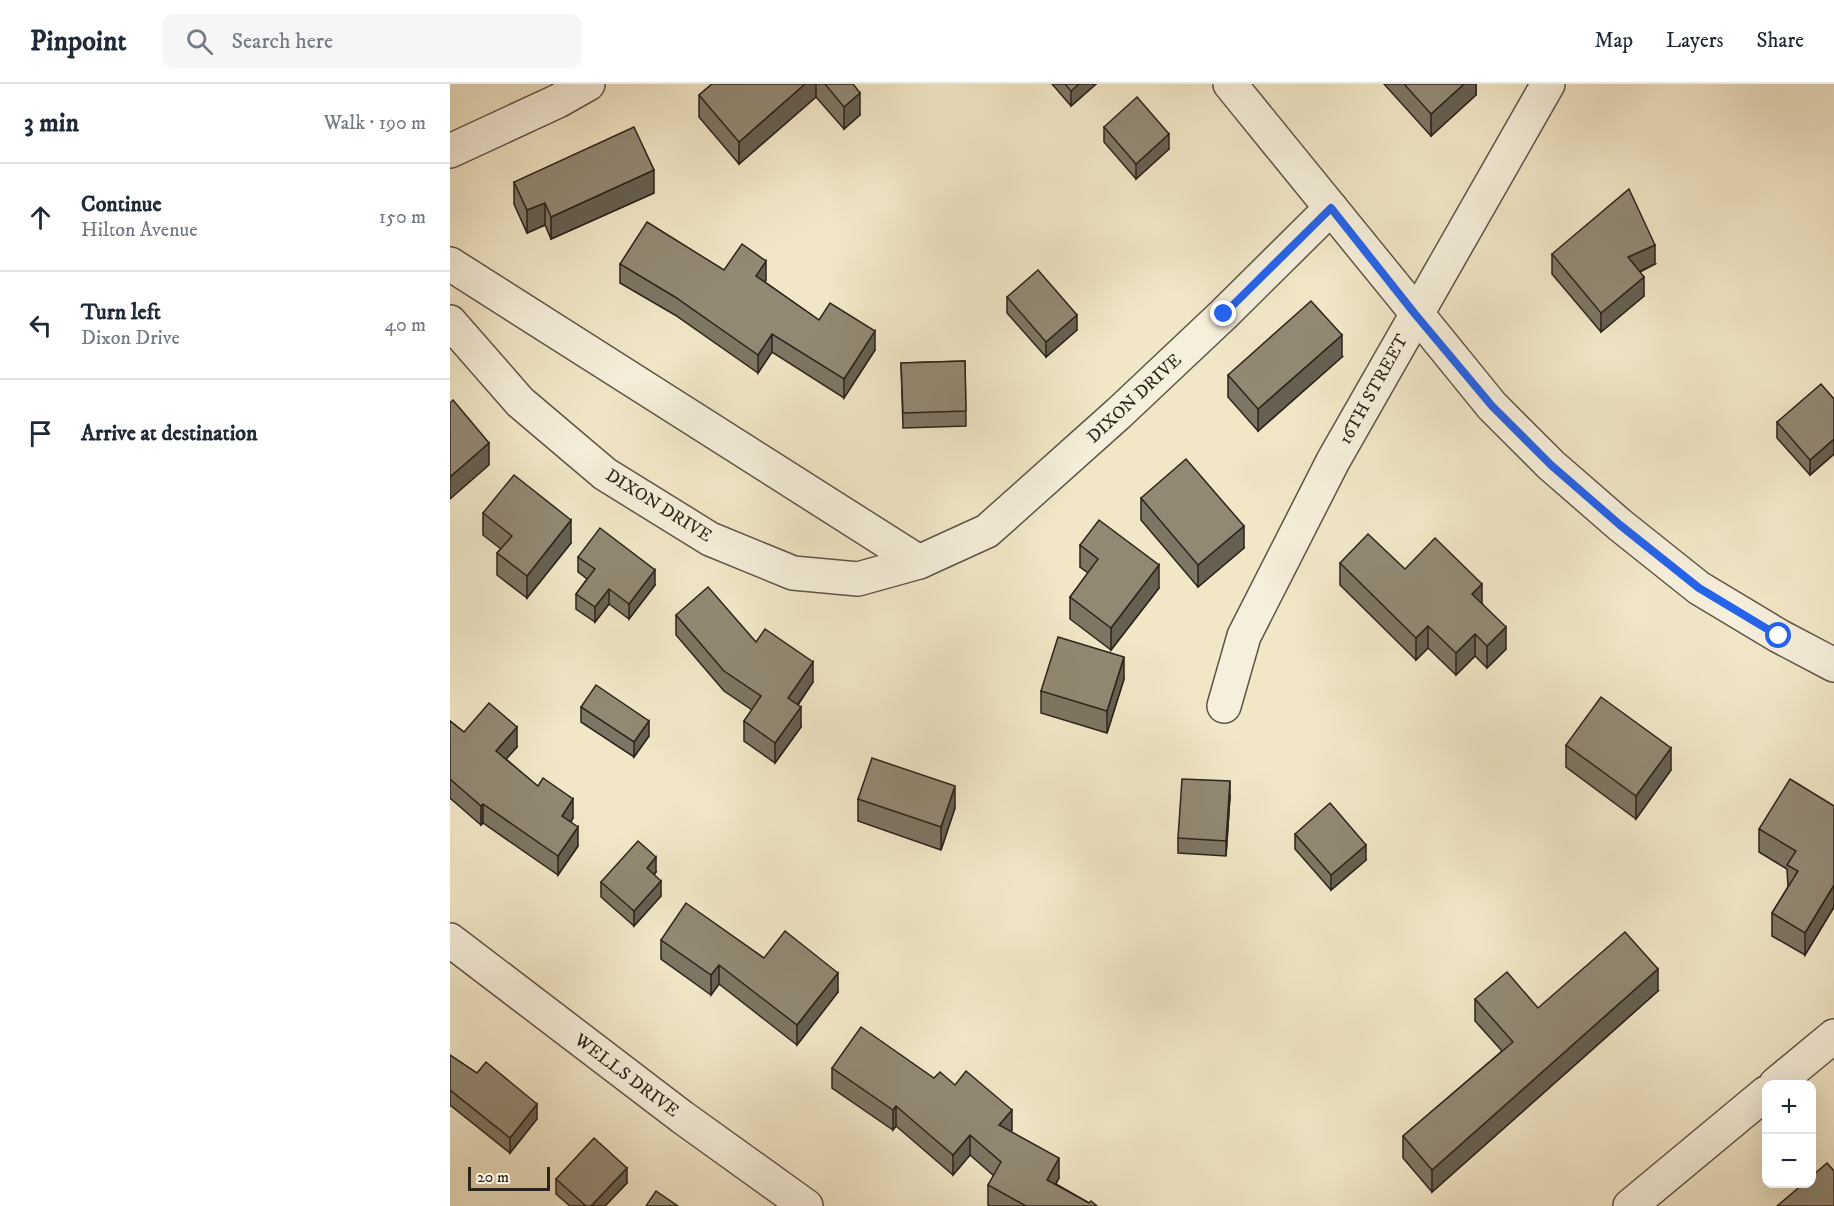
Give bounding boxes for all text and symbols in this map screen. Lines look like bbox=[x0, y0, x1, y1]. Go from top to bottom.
search box bbox=[162, 14, 582, 68]
text: Pinpoint bbox=[30, 24, 126, 59]
icon: search bbox=[183, 25, 216, 58]
text: Search here bbox=[231, 28, 333, 55]
text: Map bbox=[1594, 28, 1633, 54]
text: Layers bbox=[1666, 28, 1724, 54]
text: Share bbox=[1757, 28, 1804, 54]
text: 3 min bbox=[24, 107, 79, 140]
text: Walk · 190 m bbox=[324, 111, 426, 136]
text: Continue bbox=[81, 191, 162, 218]
icon: ahead bbox=[24, 201, 57, 234]
text: 150 m bbox=[379, 205, 426, 230]
text: Hilton Avenue bbox=[81, 218, 197, 243]
text: Turn left bbox=[81, 299, 161, 326]
route end bbox=[1210, 300, 1236, 326]
icon: left bbox=[24, 309, 57, 342]
text: 40 m bbox=[384, 313, 426, 338]
text: Dixon Drive bbox=[81, 326, 180, 351]
street label: 16TH STREET bbox=[1335, 330, 1413, 448]
street label: DIXON DRIVE bbox=[1083, 349, 1187, 448]
icon: arrive bbox=[24, 417, 57, 450]
text: Arrive at destination bbox=[81, 420, 258, 447]
street label: DIXON DRIVE bbox=[601, 464, 716, 547]
route start bbox=[1765, 622, 1791, 648]
street label: WELLS DRIVE bbox=[569, 1029, 683, 1122]
map controls bbox=[1762, 1080, 1816, 1188]
button: + bbox=[1762, 1080, 1816, 1134]
button: − bbox=[1762, 1134, 1816, 1188]
scale bar bbox=[468, 1164, 550, 1192]
text: 20 m bbox=[477, 1167, 509, 1187]

